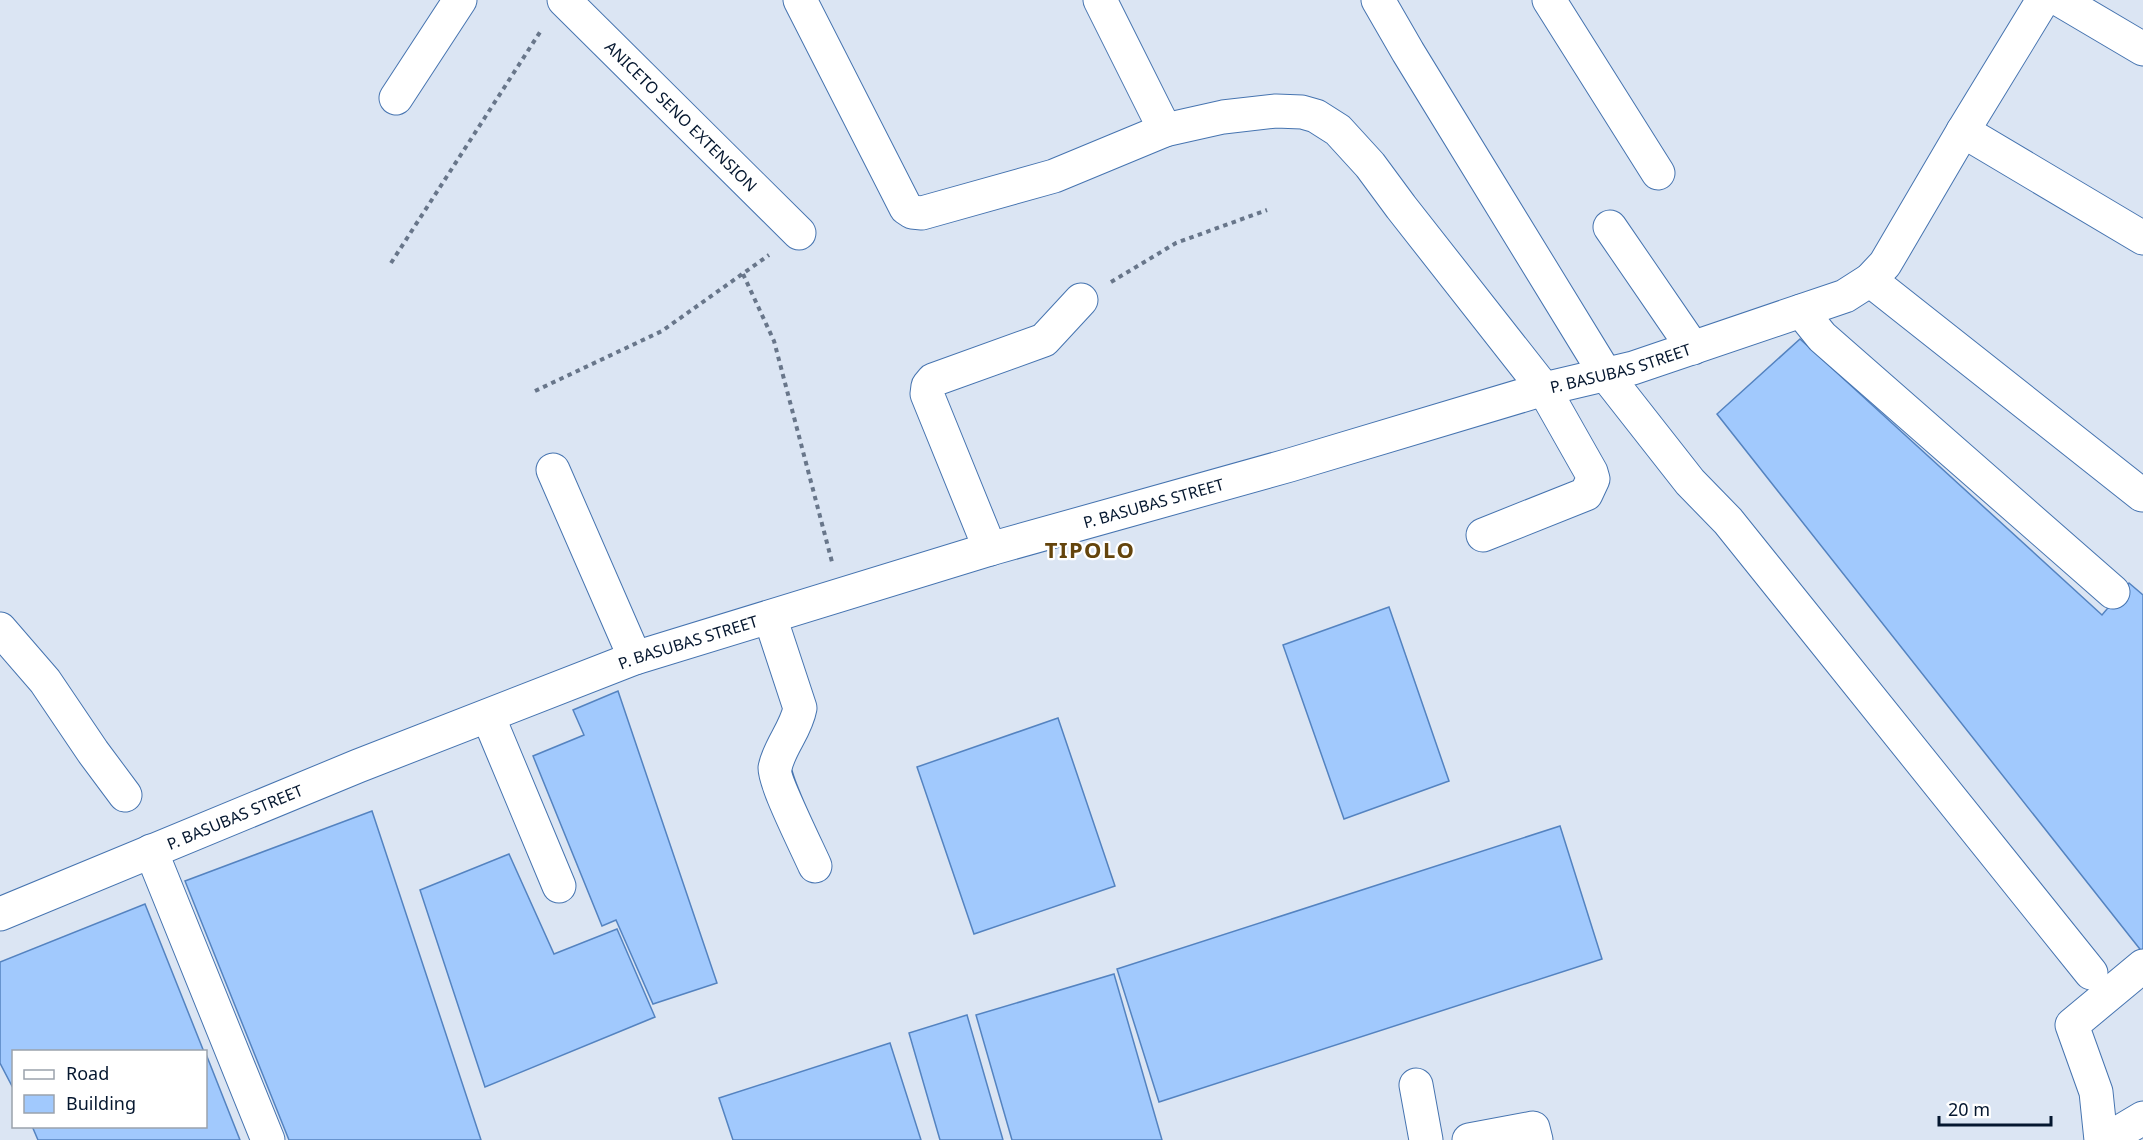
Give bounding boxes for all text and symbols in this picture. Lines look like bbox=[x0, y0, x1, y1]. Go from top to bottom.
street label: ANICETO SENO EXTENSION bbox=[600, 36, 762, 196]
street label: P. BASUBAS STREET bbox=[1548, 338, 1694, 398]
street label: P. BASUBAS STREET bbox=[1081, 473, 1227, 533]
district label: TIPOLO bbox=[1045, 534, 1135, 564]
street label: P. BASUBAS STREET bbox=[615, 610, 761, 675]
street label: P. BASUBAS STREET bbox=[163, 779, 306, 855]
legend bbox=[12, 1050, 207, 1128]
text: Road bbox=[66, 1061, 109, 1085]
scale bar bbox=[1939, 1089, 2052, 1127]
text: Building bbox=[66, 1091, 136, 1115]
text: 20 m bbox=[1948, 1097, 1990, 1121]

